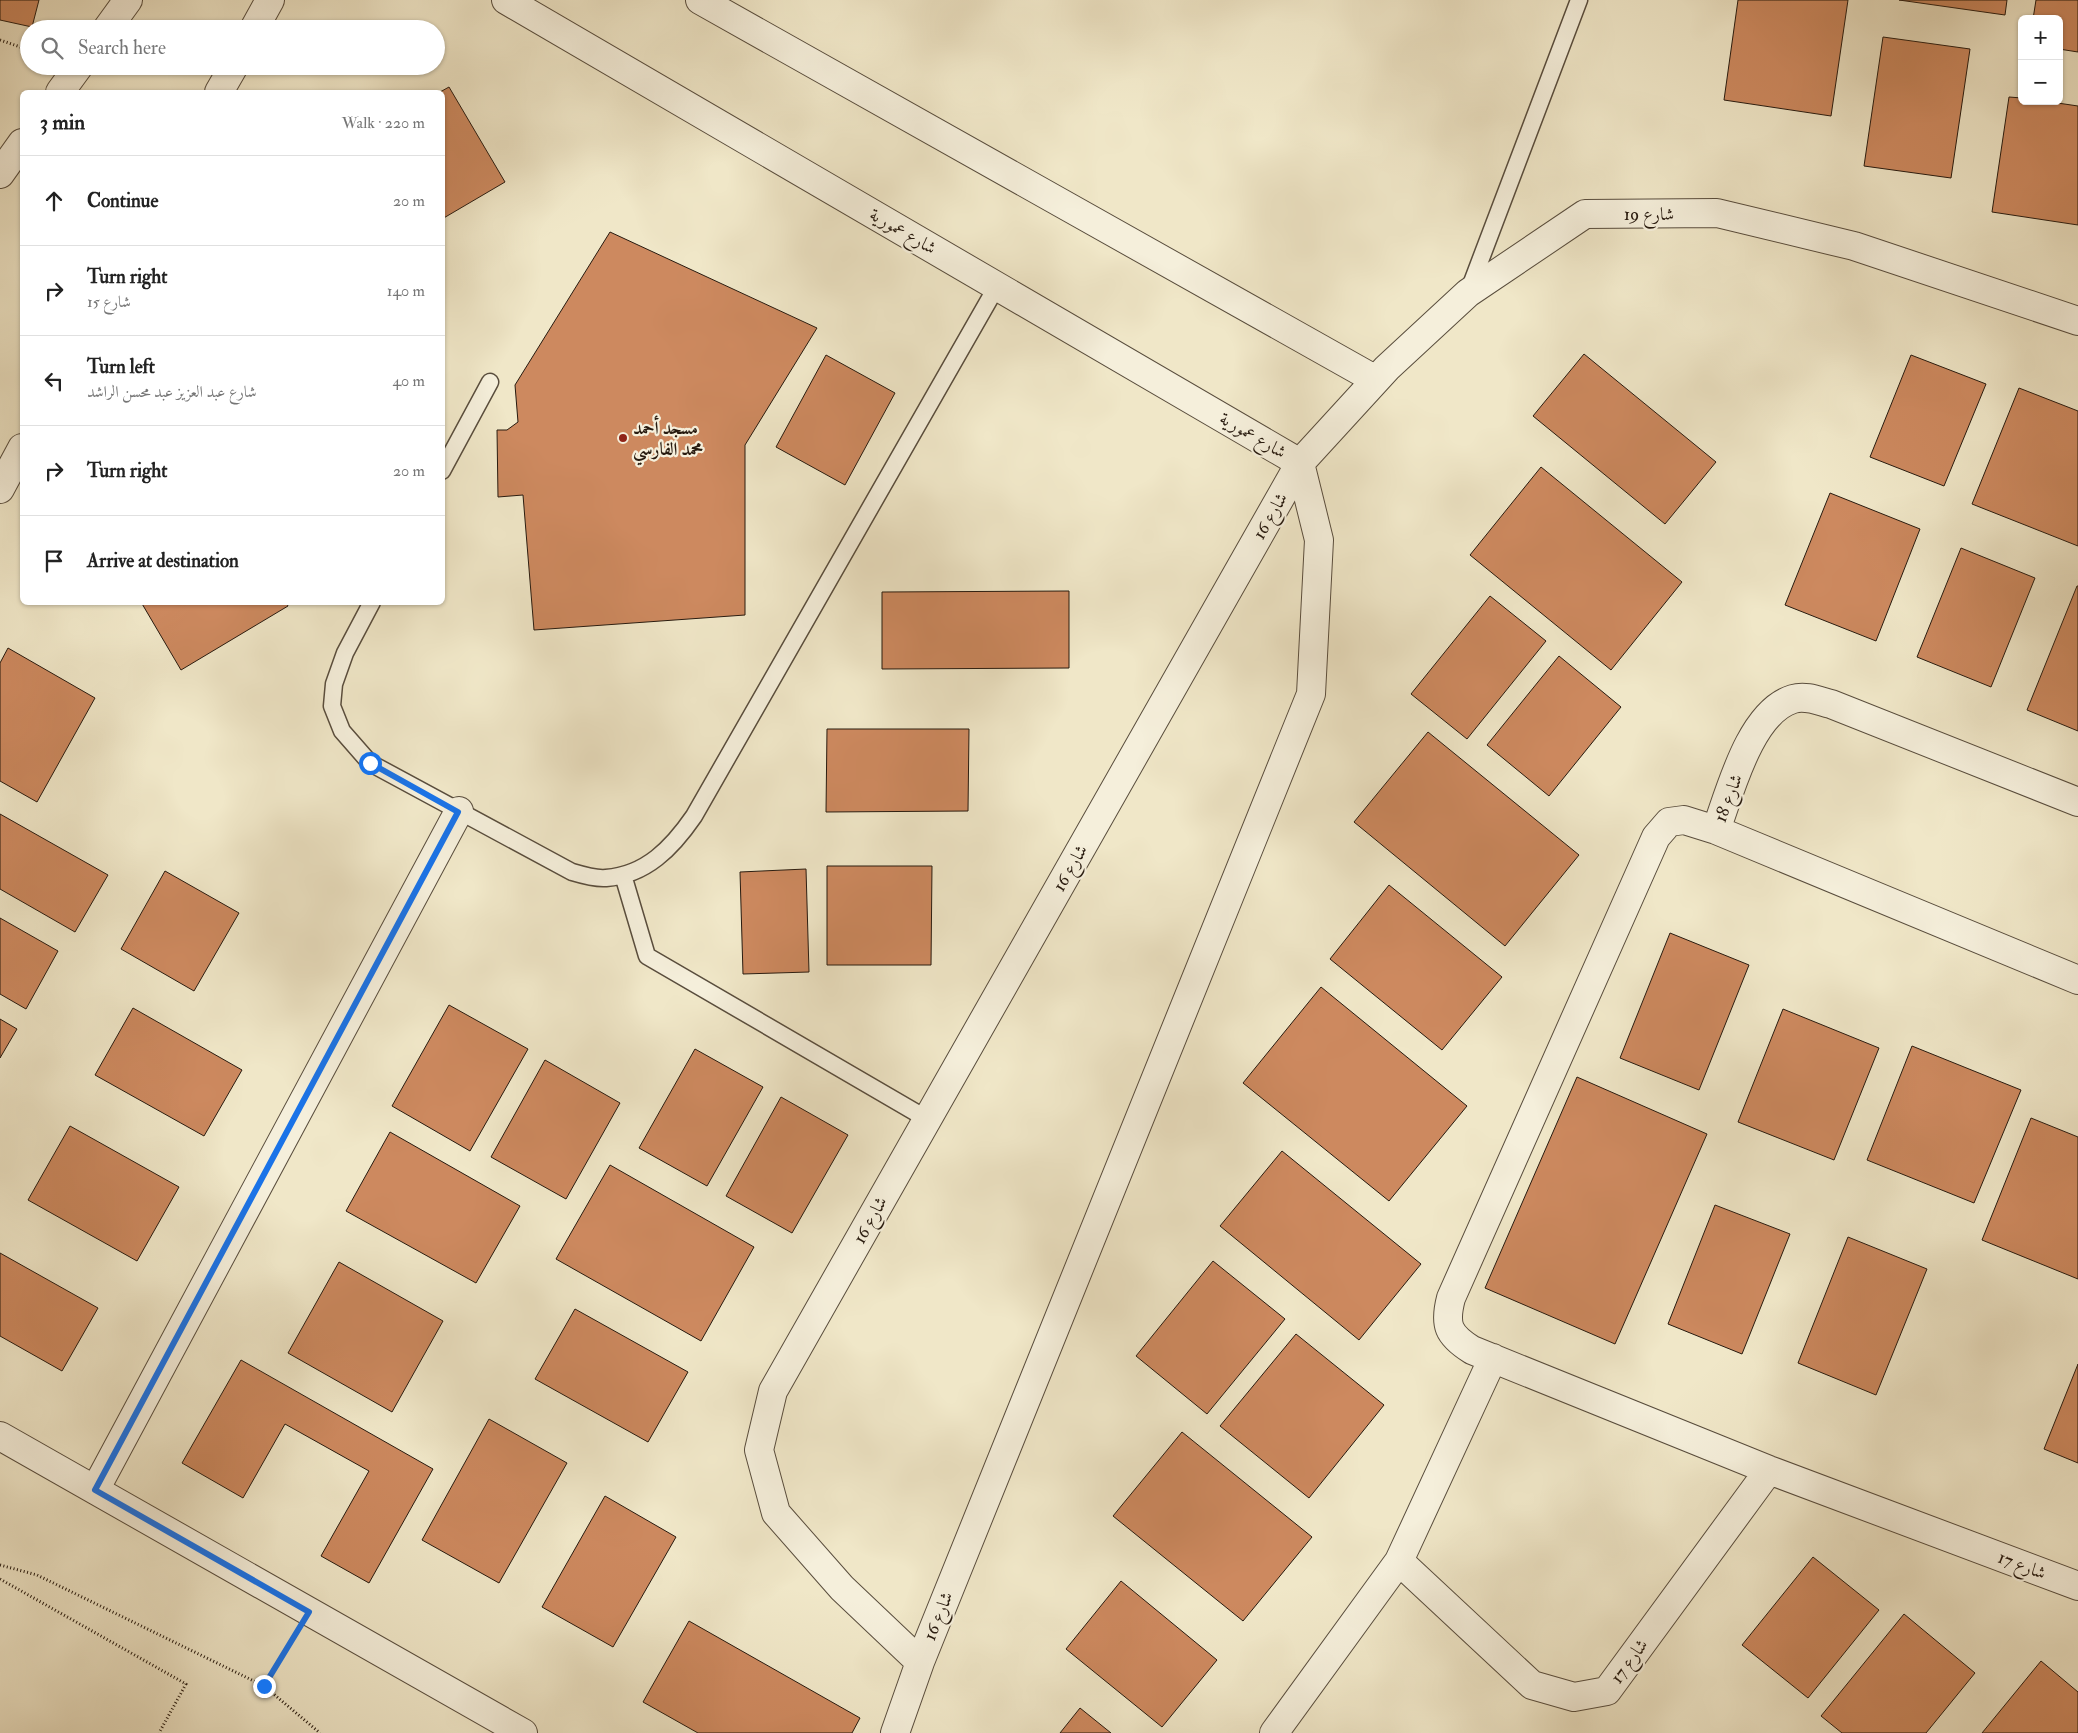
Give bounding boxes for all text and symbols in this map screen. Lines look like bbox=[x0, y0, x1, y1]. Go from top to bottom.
map controls bbox=[2018, 15, 2063, 105]
button: + bbox=[2018, 15, 2063, 60]
search box bbox=[20, 20, 445, 75]
icon: search bbox=[38, 34, 66, 62]
text: Search here bbox=[78, 36, 166, 60]
button: − bbox=[2018, 60, 2063, 105]
text: 3 min bbox=[40, 109, 85, 136]
text: Walk · 220 m bbox=[342, 113, 425, 133]
icon: ahead bbox=[40, 187, 68, 215]
text: Continue bbox=[87, 189, 158, 213]
text: 20 m bbox=[393, 191, 425, 211]
street label: شارع عمورية bbox=[864, 203, 940, 262]
street label: شارع 19 bbox=[1624, 203, 1674, 229]
text: Turn right bbox=[87, 265, 167, 289]
icon: right bbox=[40, 277, 68, 305]
text: 140 m bbox=[387, 281, 425, 301]
text: شارع 15 bbox=[87, 292, 131, 312]
text: Turn left bbox=[87, 355, 155, 379]
icon: left bbox=[40, 367, 68, 395]
text: 40 m bbox=[392, 371, 425, 391]
text: شارع عبد العزيز عبد محسن الراشد bbox=[87, 382, 257, 402]
street label: شارع عمورية bbox=[1214, 407, 1290, 466]
place label: مسجد أحمد محمد الفارسي bbox=[633, 415, 703, 466]
marker: مسجد أحمد محمد الفارسي bbox=[617, 432, 629, 444]
icon: right bbox=[40, 457, 68, 485]
text: Turn right bbox=[87, 459, 167, 483]
text: 20 m bbox=[393, 461, 425, 481]
street label: شارع 16 bbox=[1248, 489, 1296, 545]
icon: arrive bbox=[40, 547, 68, 575]
text: Arrive at destination bbox=[87, 549, 239, 573]
route start bbox=[359, 752, 382, 775]
street label: شارع 18 bbox=[1709, 771, 1751, 827]
street label: شارع 16 bbox=[1048, 841, 1096, 897]
street label: شارع 16 bbox=[848, 1193, 895, 1249]
street label: شارع 17 bbox=[1993, 1546, 2049, 1588]
street label: شارع 16 bbox=[918, 1588, 961, 1645]
street label: شارع 17 bbox=[1605, 1634, 1656, 1690]
route end bbox=[253, 1675, 276, 1698]

